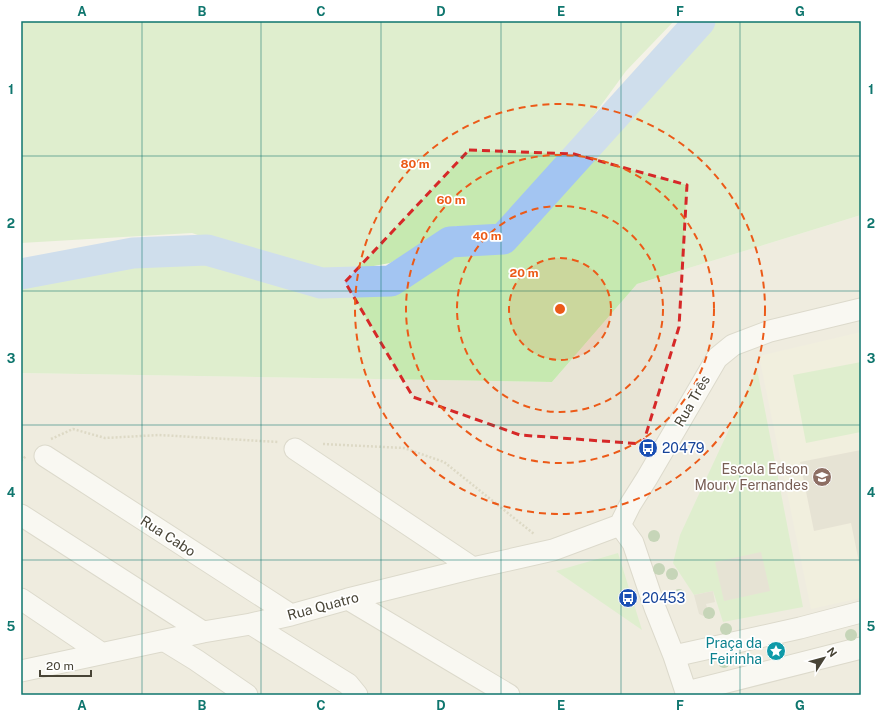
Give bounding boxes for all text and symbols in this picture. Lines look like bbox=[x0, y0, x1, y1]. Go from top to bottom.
text: A bbox=[77, 4, 87, 19]
text: B bbox=[198, 4, 207, 19]
text: C bbox=[316, 4, 326, 19]
text: D bbox=[436, 4, 446, 19]
text: E bbox=[557, 4, 565, 19]
text: F bbox=[676, 4, 684, 19]
text: G bbox=[795, 4, 805, 19]
text: 1 bbox=[8, 82, 14, 97]
text: 1 bbox=[868, 82, 874, 97]
text: 80 m bbox=[400, 157, 430, 171]
text: 60 m bbox=[436, 193, 466, 207]
text: 2 bbox=[7, 216, 15, 231]
text: 2 bbox=[867, 216, 875, 231]
text: 40 m bbox=[472, 229, 502, 243]
text: 20 m bbox=[510, 266, 539, 280]
centre of rings bbox=[553, 302, 567, 316]
text: 3 bbox=[7, 351, 16, 366]
text: 3 bbox=[867, 351, 876, 366]
street label: Rua Três bbox=[671, 372, 713, 430]
bus stop icon: 20479 bbox=[637, 437, 659, 459]
place label: 20479 bbox=[662, 440, 705, 456]
place label: Escola Edson Moury Fernandes bbox=[694, 461, 808, 493]
school or university icon: Escola Edson Moury Fernandes bbox=[811, 466, 833, 488]
text: 4 bbox=[7, 485, 16, 500]
text: 4 bbox=[867, 485, 876, 500]
street label: Rua Cabo bbox=[138, 512, 198, 560]
bus stop icon: 20453 bbox=[617, 587, 639, 609]
street label: Rua Quatro bbox=[285, 589, 361, 623]
place label: 20453 bbox=[642, 590, 686, 606]
text: 5 bbox=[7, 619, 16, 634]
text: 5 bbox=[867, 619, 876, 634]
place label: Praça da Feirinha bbox=[706, 635, 762, 667]
north arrow bbox=[804, 638, 844, 678]
place icon: Praça da Feirinha bbox=[765, 640, 787, 662]
text: N bbox=[825, 645, 839, 659]
scale bar bbox=[40, 652, 91, 678]
text: 20 m bbox=[46, 659, 74, 673]
text: A bbox=[77, 698, 87, 713]
text: B bbox=[198, 698, 207, 713]
text: C bbox=[316, 698, 326, 713]
text: D bbox=[436, 698, 446, 713]
text: E bbox=[557, 698, 565, 713]
text: F bbox=[676, 698, 684, 713]
text: G bbox=[795, 698, 805, 713]

